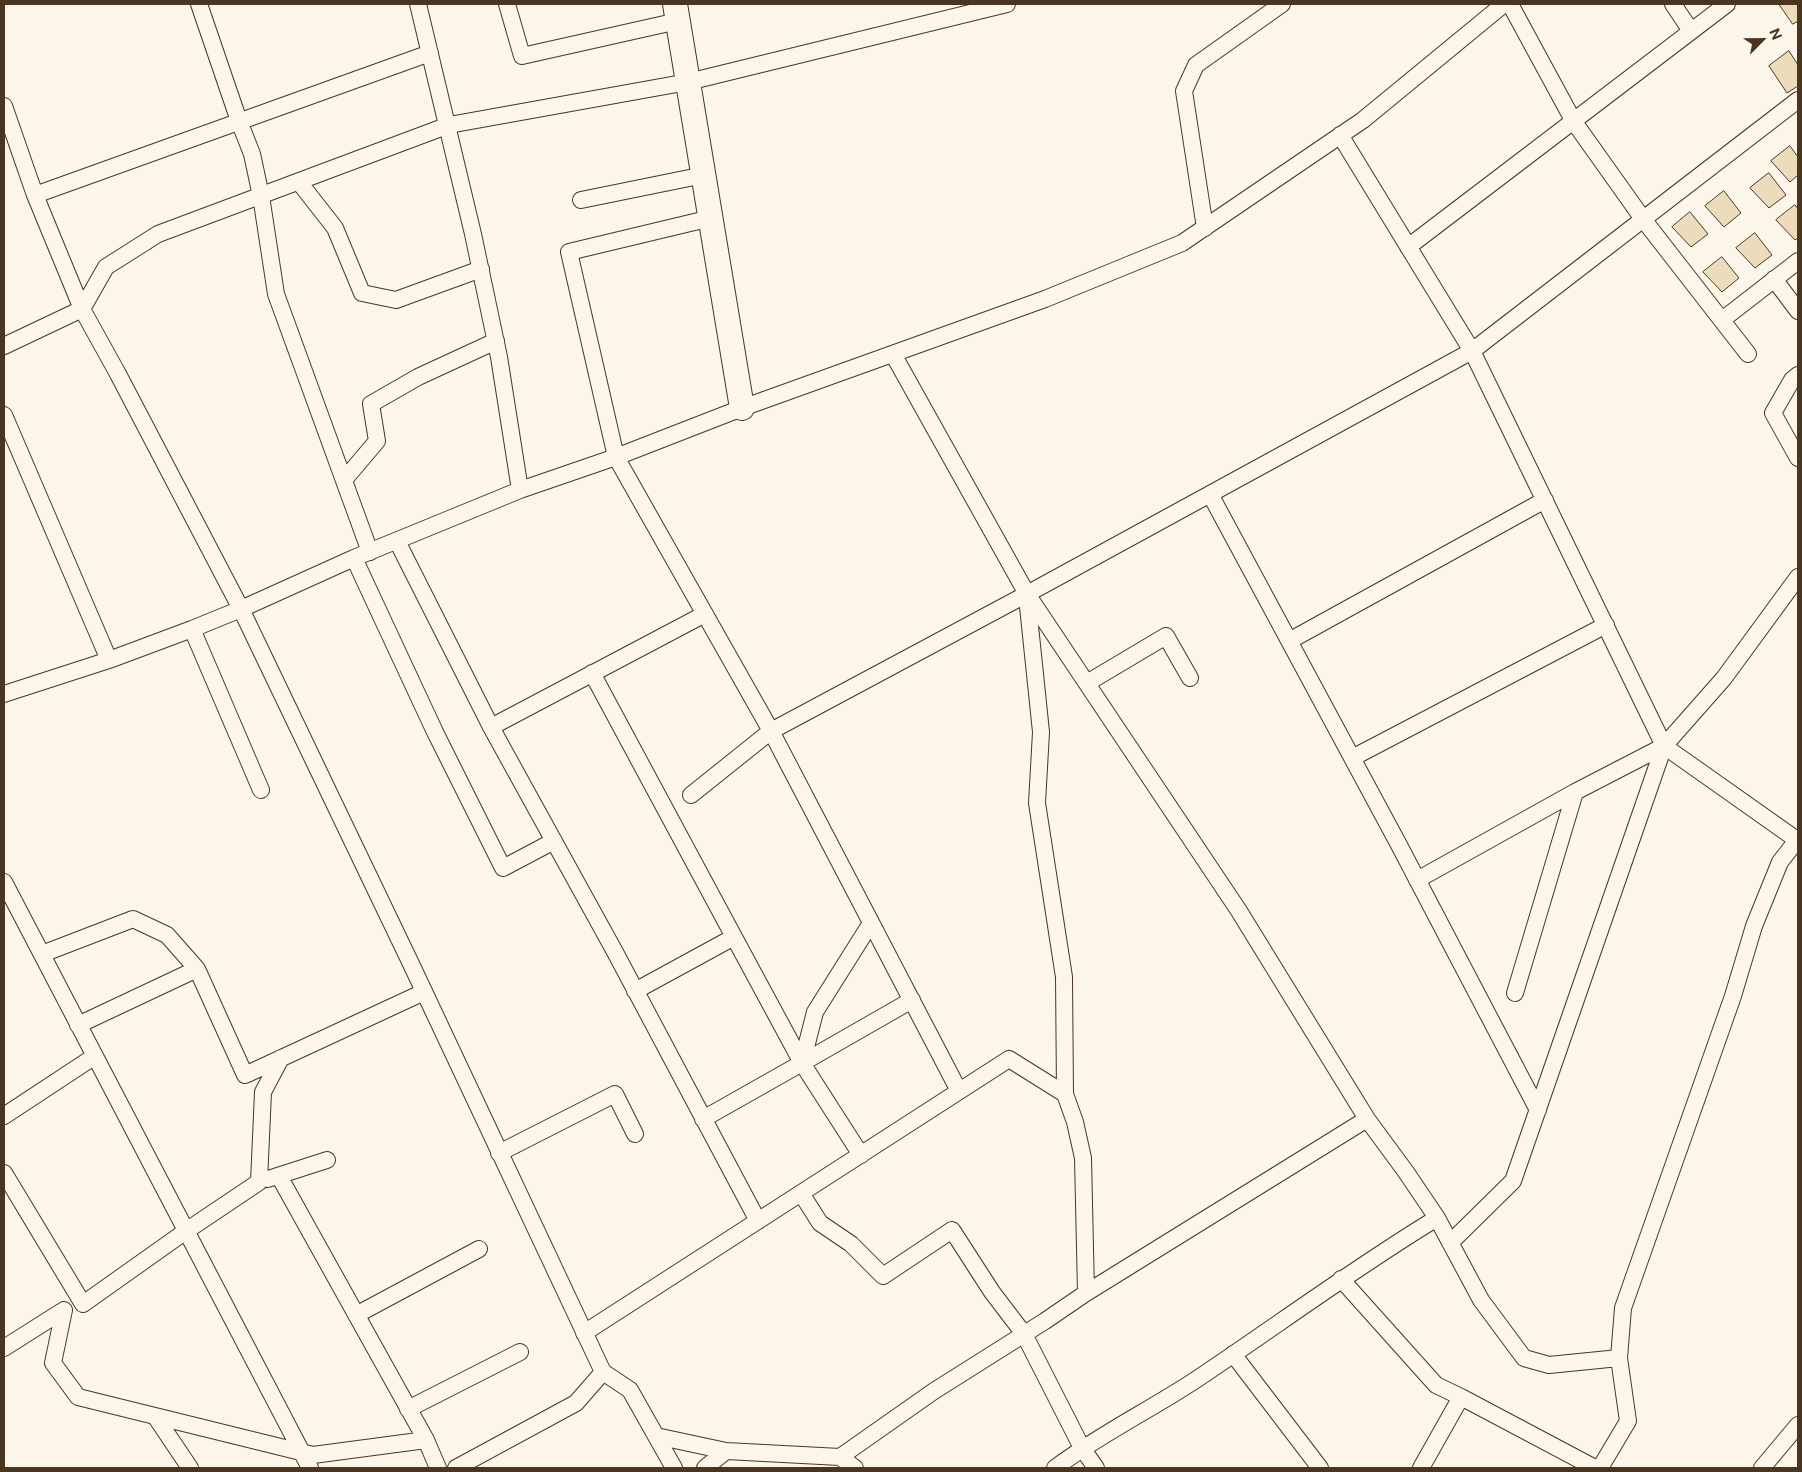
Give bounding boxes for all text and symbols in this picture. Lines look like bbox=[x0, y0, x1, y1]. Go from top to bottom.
north arrow bbox=[1737, 15, 1787, 65]
text: N bbox=[1766, 26, 1785, 42]

